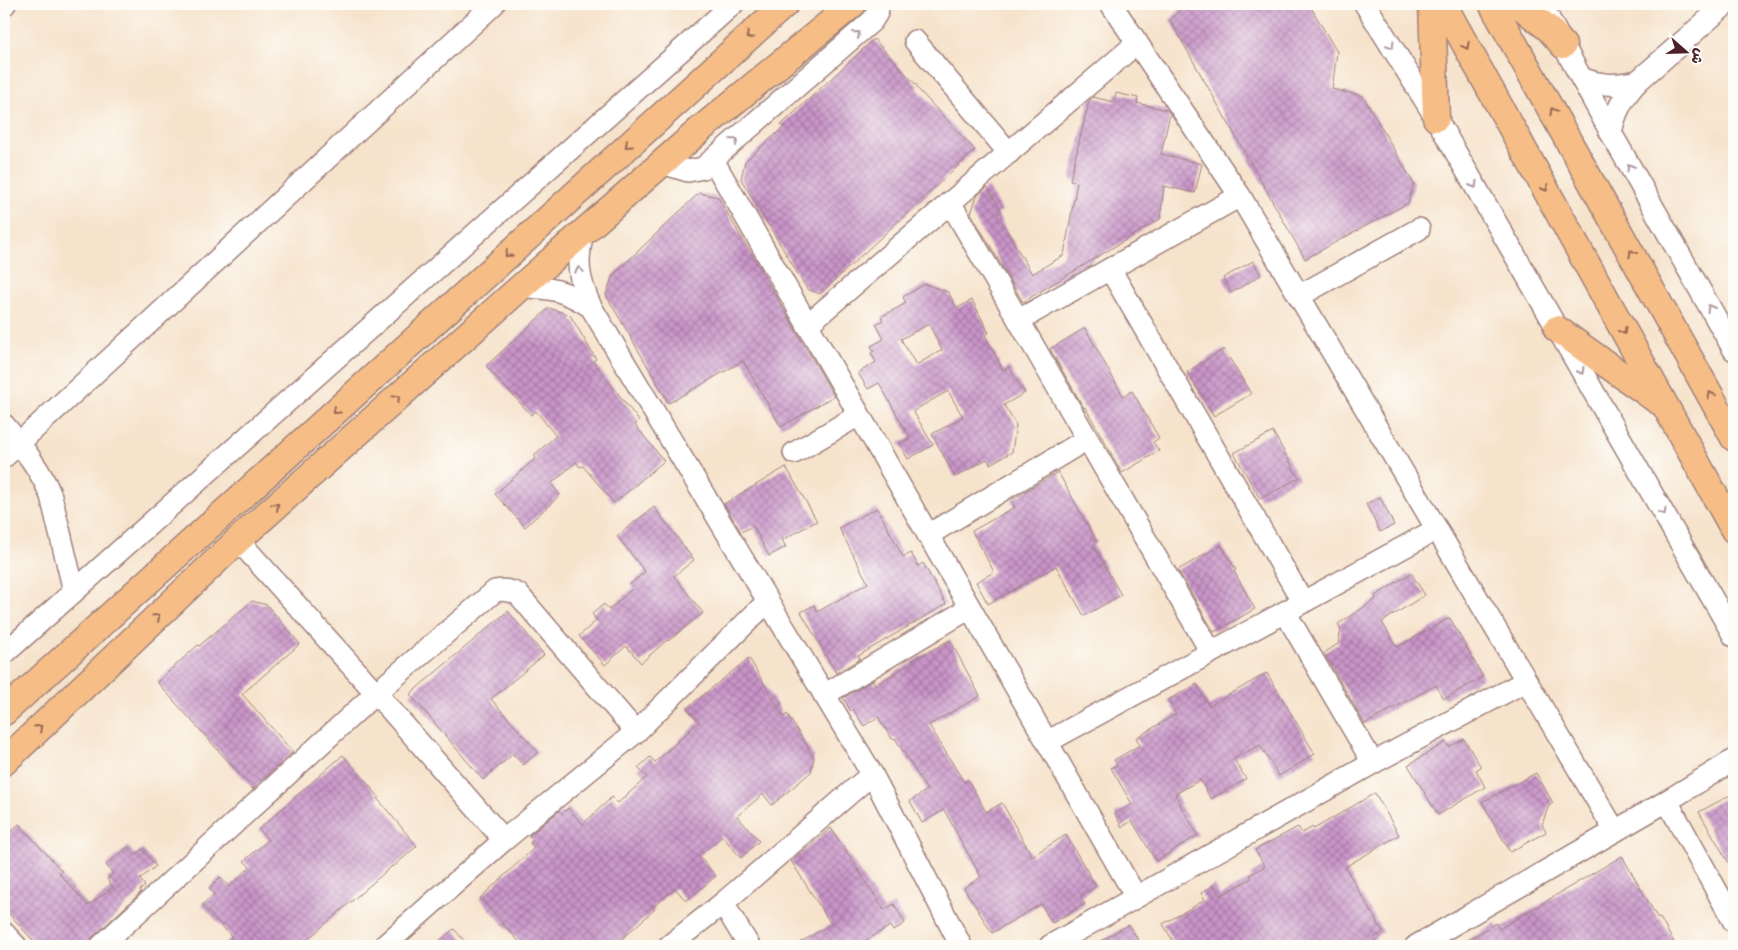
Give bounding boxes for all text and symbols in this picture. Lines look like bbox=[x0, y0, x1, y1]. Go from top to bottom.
north arrow bbox=[1660, 28, 1710, 78]
one-way arrow bbox=[745, 30, 754, 39]
one-way arrow bbox=[852, 31, 861, 40]
one-way arrow bbox=[1384, 40, 1394, 49]
one-way arrow bbox=[1460, 41, 1470, 50]
text: ش bbox=[1686, 46, 1708, 66]
one-way arrow bbox=[1549, 108, 1559, 117]
one-way arrow bbox=[729, 138, 738, 147]
one-way arrow bbox=[625, 139, 634, 148]
one-way arrow bbox=[1626, 163, 1636, 172]
one-way arrow bbox=[1468, 179, 1478, 188]
one-way arrow bbox=[1539, 183, 1549, 192]
one-way arrow bbox=[504, 249, 513, 258]
one-way arrow bbox=[1628, 250, 1638, 259]
one-way arrow bbox=[574, 266, 585, 274]
one-way arrow bbox=[1706, 304, 1716, 313]
one-way arrow bbox=[1617, 326, 1627, 335]
one-way arrow bbox=[1575, 366, 1585, 375]
one-way arrow bbox=[1707, 392, 1717, 401]
one-way arrow bbox=[392, 395, 401, 404]
one-way arrow bbox=[332, 405, 341, 414]
one-way arrow bbox=[271, 503, 280, 512]
one-way arrow bbox=[1656, 506, 1666, 515]
one-way arrow bbox=[152, 614, 161, 623]
one-way arrow bbox=[34, 725, 43, 734]

